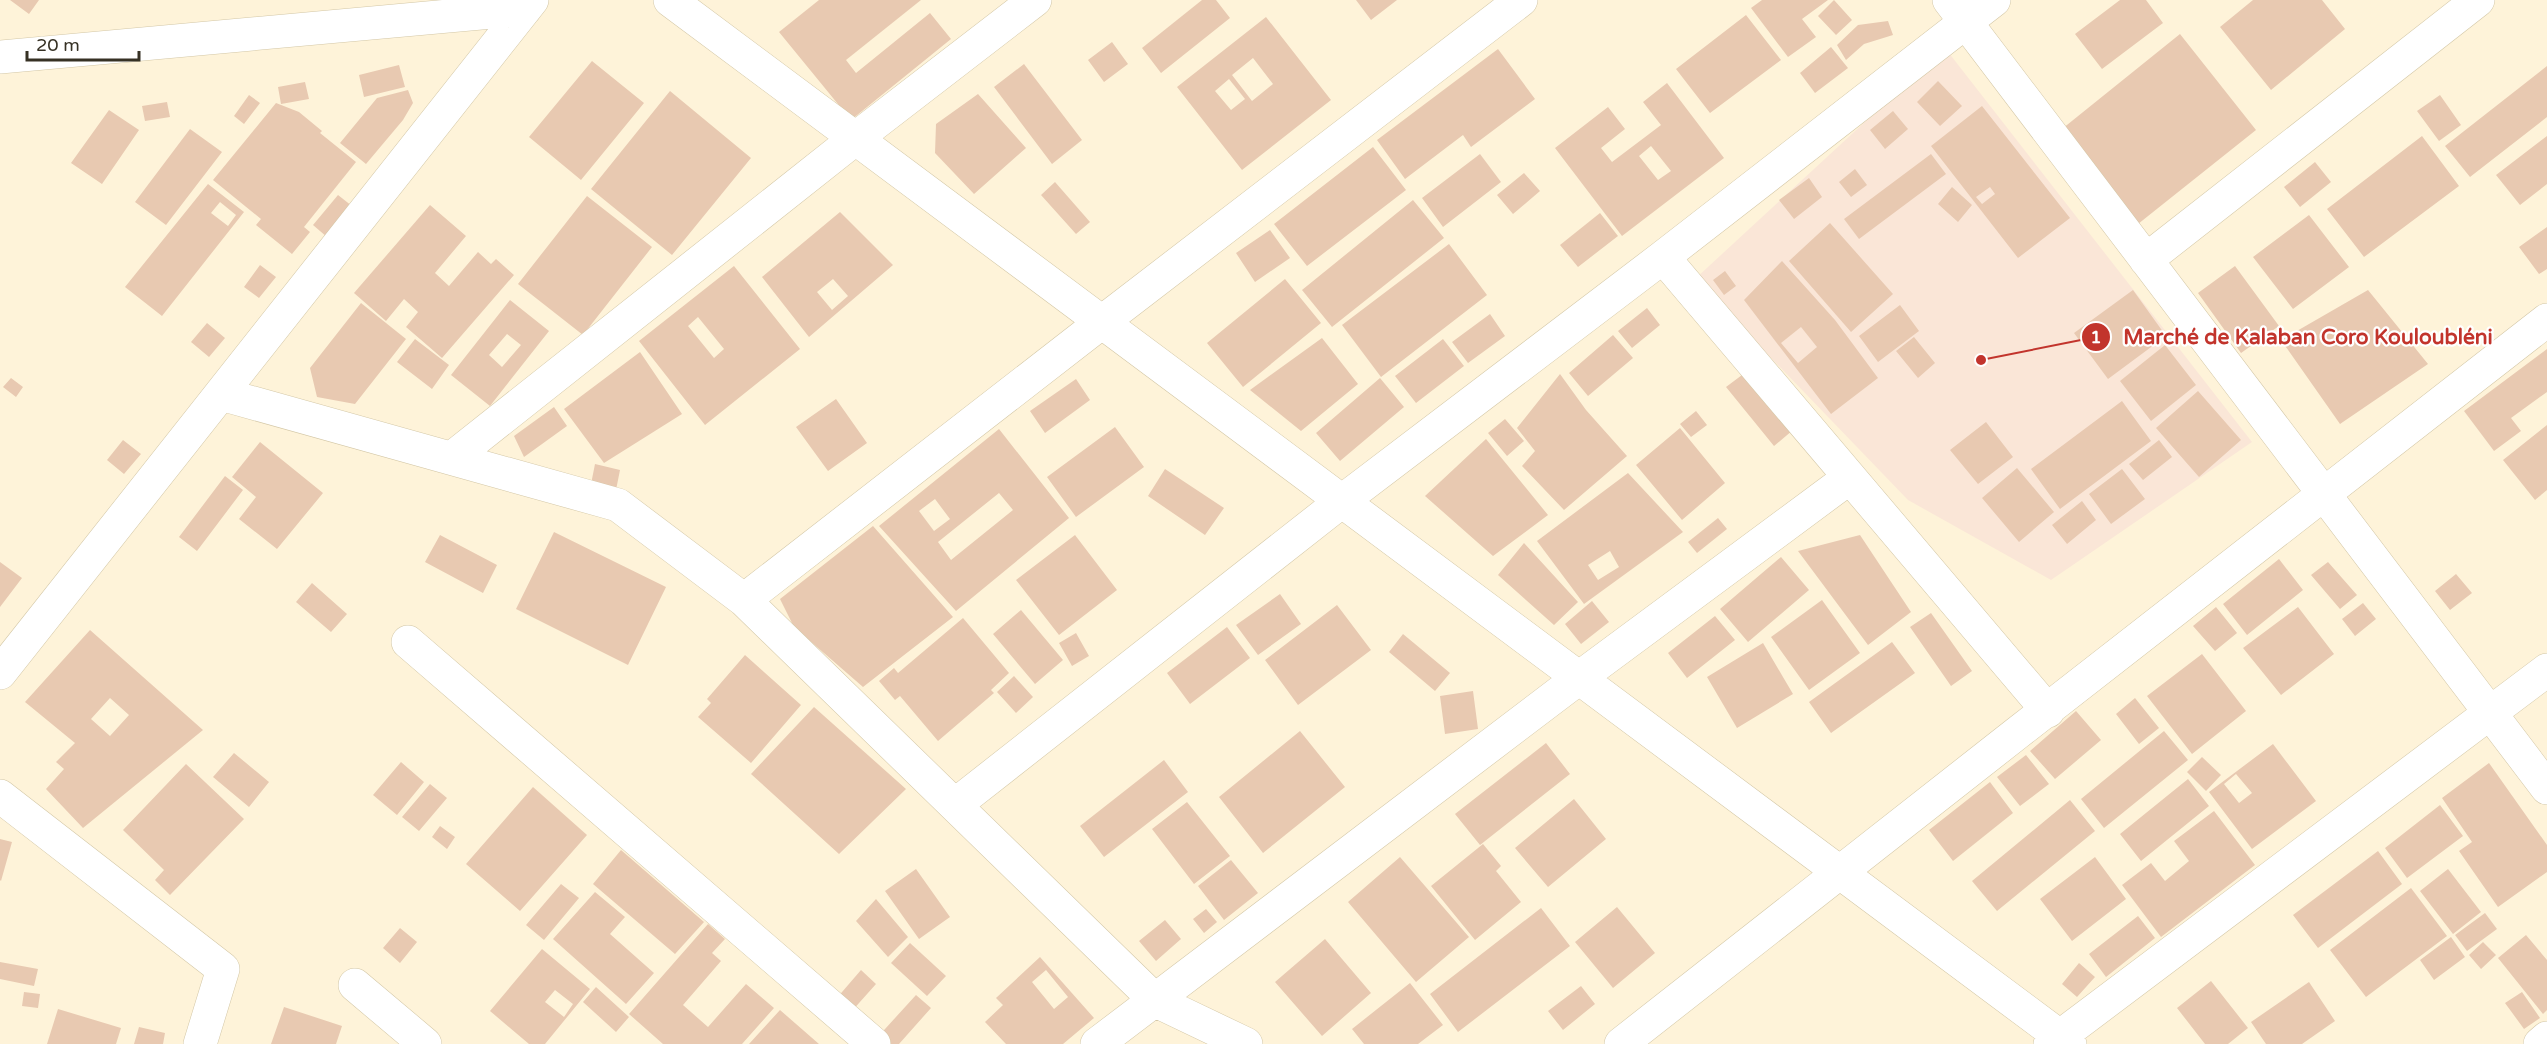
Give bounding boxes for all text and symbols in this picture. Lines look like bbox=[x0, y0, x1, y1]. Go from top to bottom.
scale bar bbox=[27, 24, 140, 62]
text: 20 m bbox=[36, 34, 80, 56]
callout: Marché de Kalaban Coro Kouloubléni bbox=[2081, 318, 2505, 357]
text: Marché de Kalaban Coro Kouloubléni bbox=[2123, 325, 2493, 350]
text: 1 bbox=[2090, 326, 2102, 348]

